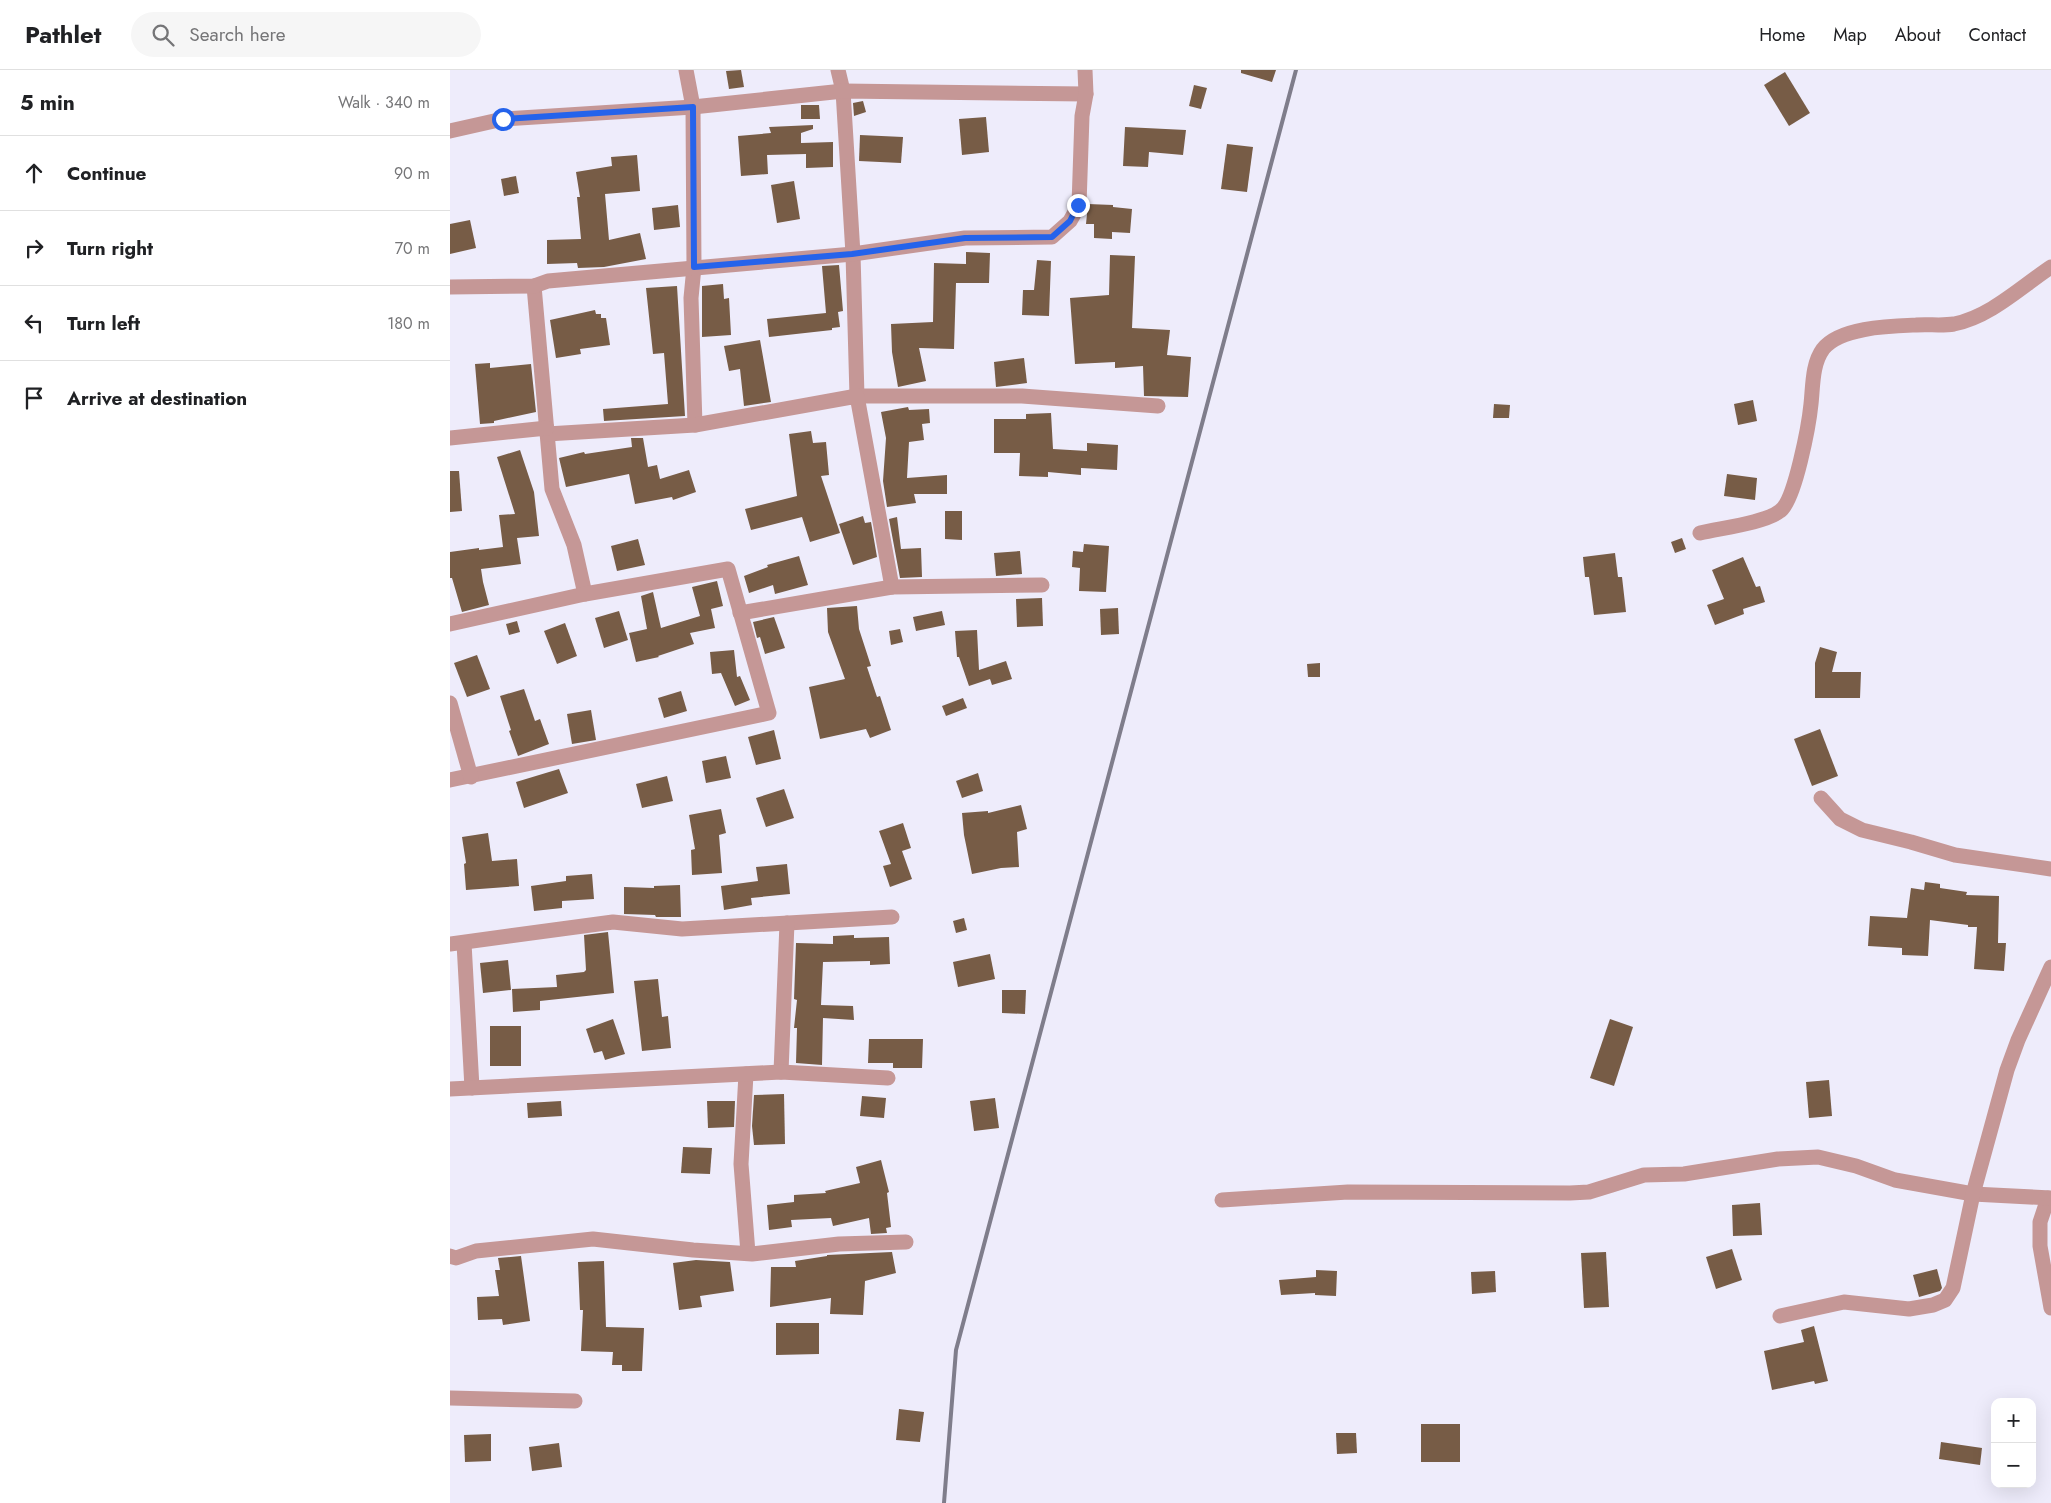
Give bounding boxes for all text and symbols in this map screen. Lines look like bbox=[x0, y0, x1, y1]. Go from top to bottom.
search box bbox=[131, 12, 481, 57]
text: Pathlet bbox=[25, 17, 101, 52]
icon: search bbox=[149, 21, 177, 49]
text: Search here bbox=[189, 21, 285, 48]
text: Home bbox=[1759, 22, 1805, 48]
text: Map bbox=[1833, 22, 1867, 48]
text: About bbox=[1895, 22, 1940, 48]
text: Contact bbox=[1968, 22, 2026, 48]
text: 5 min bbox=[20, 88, 75, 118]
text: Walk · 340 m bbox=[338, 91, 430, 114]
route start bbox=[492, 108, 515, 131]
icon: ahead bbox=[20, 159, 48, 187]
text: Continue bbox=[67, 160, 146, 187]
text: 90 m bbox=[394, 162, 430, 185]
route end bbox=[1067, 194, 1090, 217]
icon: right bbox=[20, 234, 48, 262]
text: Turn right bbox=[67, 235, 153, 262]
text: 70 m bbox=[395, 237, 430, 260]
icon: left bbox=[20, 309, 48, 337]
text: Turn left bbox=[67, 310, 140, 337]
text: 180 m bbox=[387, 312, 430, 335]
icon: arrive bbox=[20, 384, 48, 412]
text: Arrive at destination bbox=[67, 385, 247, 412]
map controls bbox=[1991, 1398, 2036, 1488]
button: + bbox=[1991, 1398, 2036, 1443]
button: − bbox=[1991, 1443, 2036, 1488]

